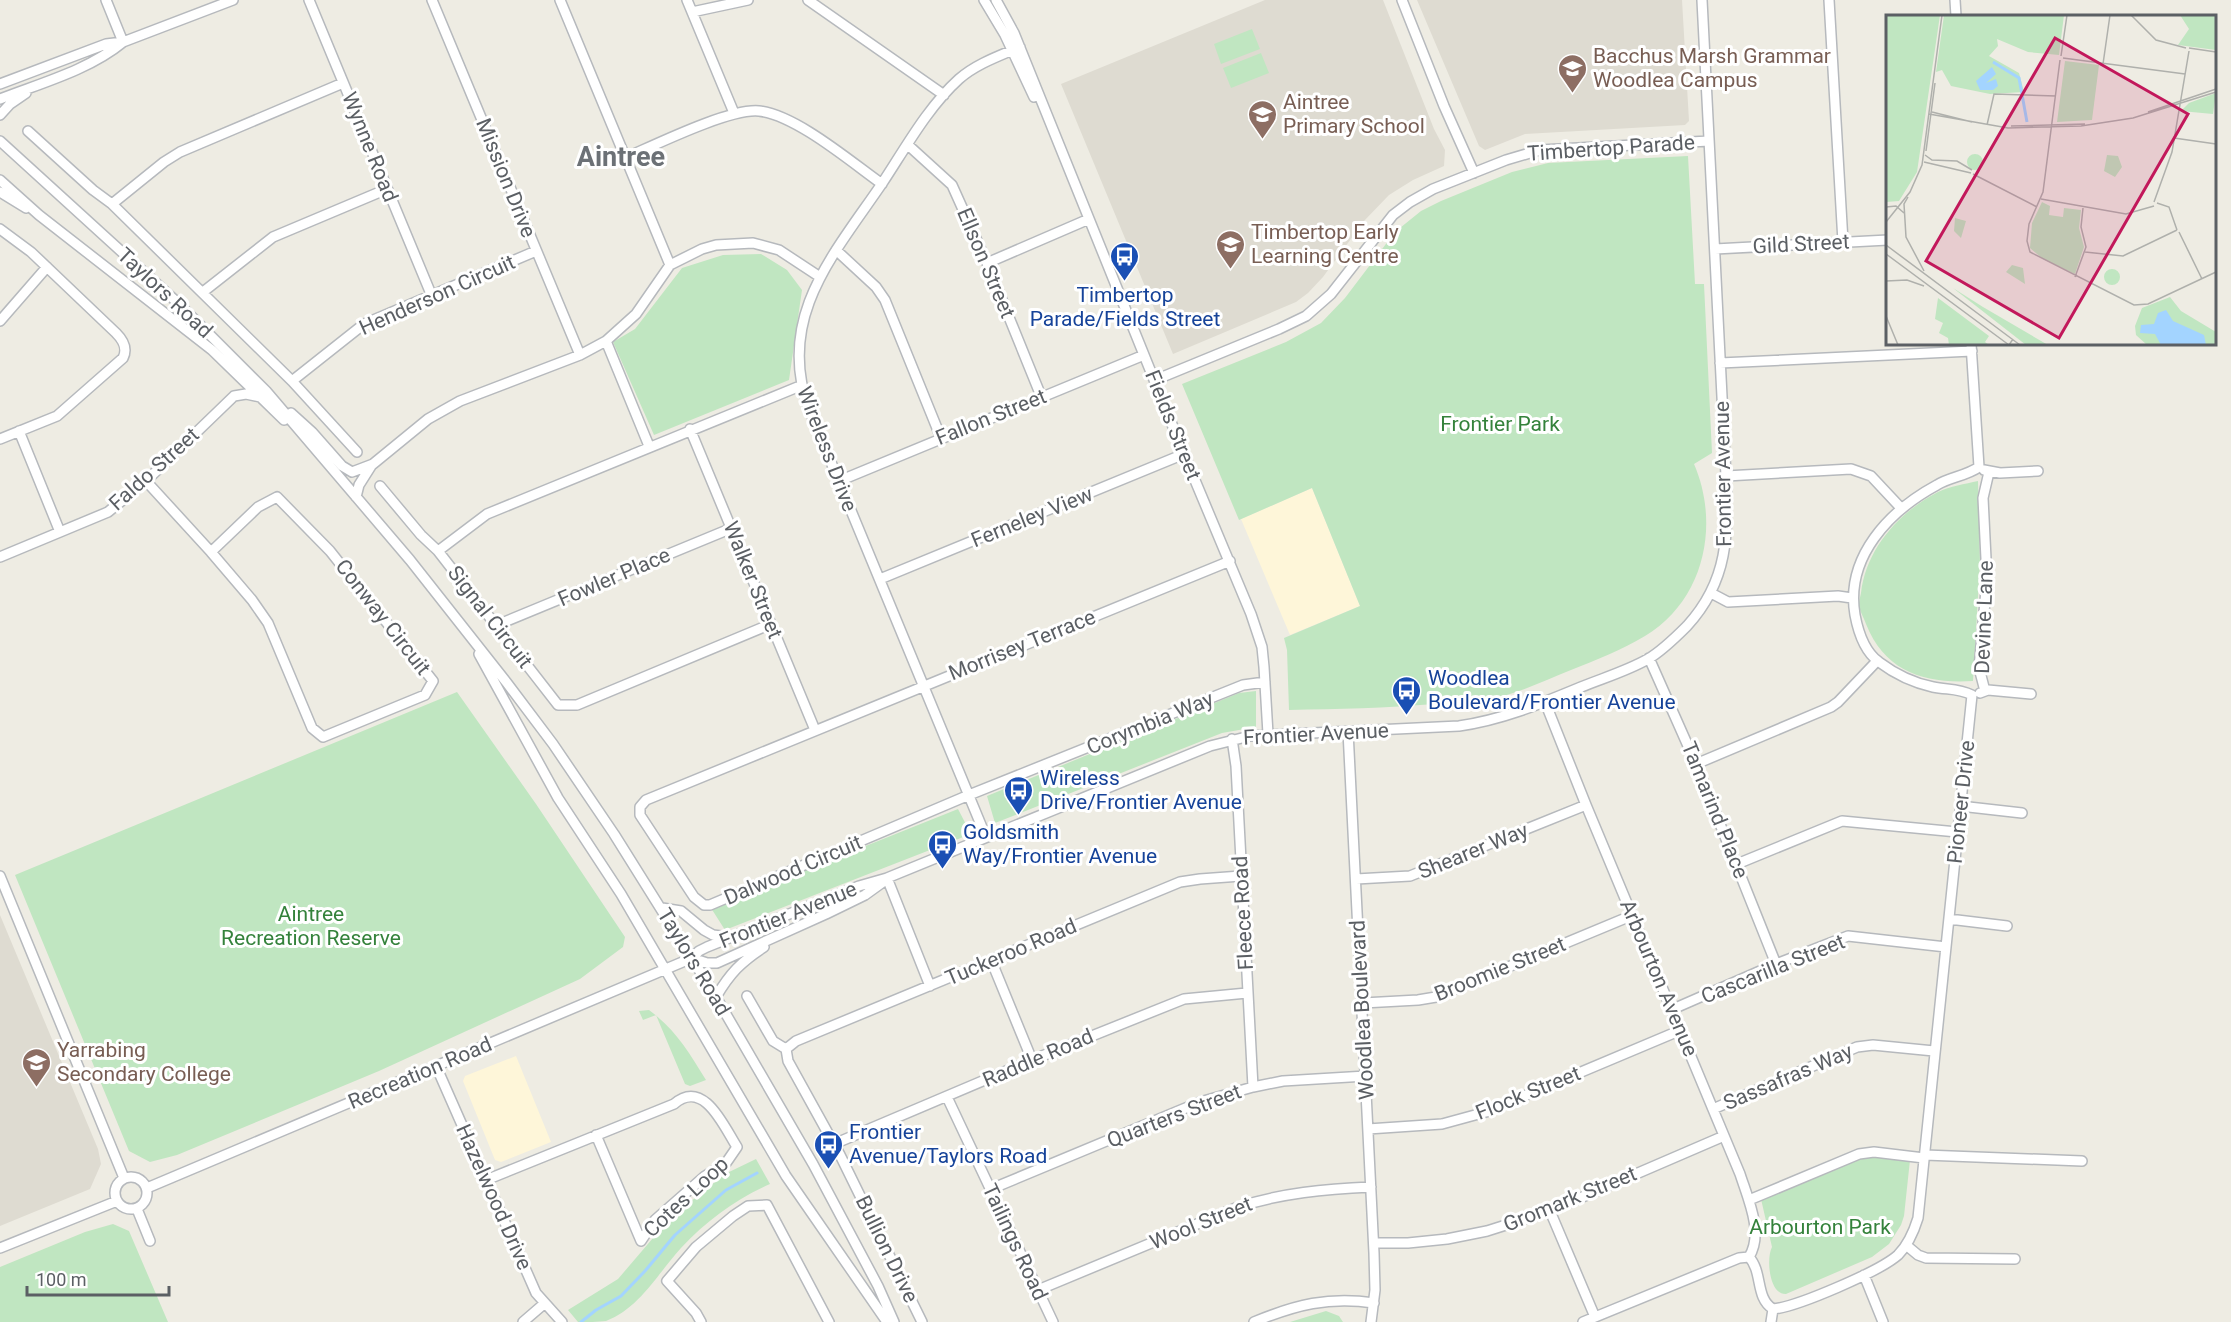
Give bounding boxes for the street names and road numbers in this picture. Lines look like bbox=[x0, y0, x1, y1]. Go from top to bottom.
street label: Wynne Road bbox=[337, 89, 403, 205]
street label: Mission Drive bbox=[471, 115, 541, 241]
street label: Timbertop Parade bbox=[1526, 130, 1696, 166]
street label: Ellson Street bbox=[952, 204, 1020, 322]
street label: Gild Street bbox=[1752, 229, 1850, 259]
street label: Taylors Road bbox=[113, 243, 217, 343]
street label: Henderson Circuit bbox=[356, 250, 519, 340]
street label: Fields Street bbox=[1140, 367, 1206, 484]
street label: Wireless Drive bbox=[792, 383, 862, 515]
street label: Fallon Street bbox=[932, 384, 1050, 450]
street label: Frontier Avenue bbox=[1710, 401, 1736, 547]
street label: Faldo Street bbox=[104, 422, 204, 515]
street label: Ferneley View bbox=[968, 482, 1097, 552]
street label: Walker Street bbox=[719, 518, 787, 642]
street label: Fowler Place bbox=[554, 543, 674, 611]
street label: Conway Circuit bbox=[331, 555, 436, 680]
street label: Devine Lane bbox=[1970, 560, 1998, 674]
street label: Signal Circuit bbox=[443, 561, 537, 673]
street label: Morrisey Terrace bbox=[945, 605, 1099, 685]
street label: Corymbia Way bbox=[1083, 687, 1217, 759]
street label: Frontier Avenue bbox=[1243, 718, 1389, 750]
street label: Tamarind Place bbox=[1677, 738, 1753, 882]
street label: Pioneer Drive bbox=[1943, 739, 1979, 865]
street label: Shearer Way bbox=[1415, 818, 1532, 884]
street label: Dalwood Circuit bbox=[720, 830, 866, 910]
street label: Fleece Road bbox=[1228, 855, 1258, 971]
street label: Frontier Avenue bbox=[716, 877, 860, 953]
street label: Arbourton Avenue bbox=[1615, 896, 1703, 1060]
street label: Taylors Road bbox=[653, 904, 735, 1020]
street label: Tuckeroo Road bbox=[942, 914, 1080, 990]
street label: Woodlea Boulevard bbox=[1345, 920, 1379, 1100]
street label: Cascarilla Street bbox=[1698, 929, 1848, 1009]
street label: Broomie Street bbox=[1431, 932, 1569, 1006]
street label: Raddle Road bbox=[979, 1024, 1097, 1092]
street label: Recreation Road bbox=[345, 1032, 495, 1114]
street label: Sassafras Way bbox=[1720, 1039, 1856, 1115]
street label: Flock Street bbox=[1472, 1061, 1584, 1125]
street label: Quarters Street bbox=[1104, 1079, 1245, 1153]
street label: Hazelwood Drive bbox=[451, 1120, 537, 1274]
street label: Cotes Loop bbox=[639, 1152, 733, 1242]
street label: Gromark Street bbox=[1500, 1161, 1640, 1237]
street label: Tailings Road bbox=[978, 1180, 1052, 1304]
street label: Bullion Drive bbox=[851, 1192, 923, 1306]
street label: Wool Street bbox=[1146, 1192, 1256, 1254]

